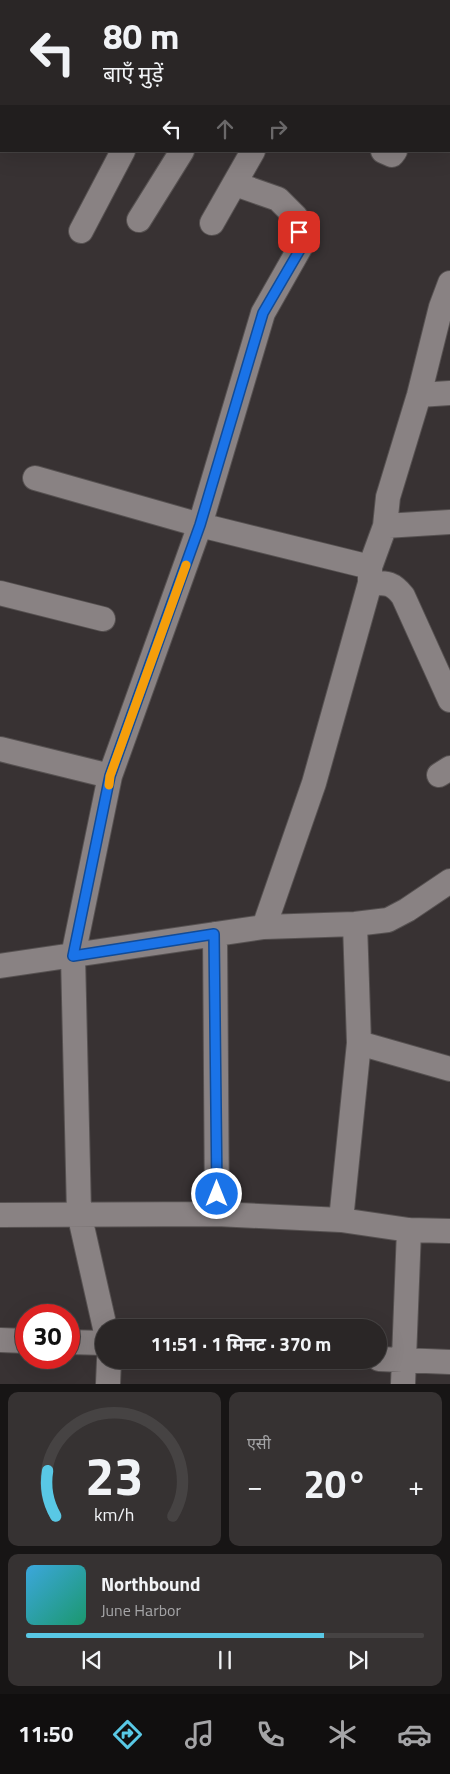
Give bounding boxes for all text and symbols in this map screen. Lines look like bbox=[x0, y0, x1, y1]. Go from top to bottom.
text: 80 m bbox=[103, 9, 179, 63]
icon: left bbox=[20, 20, 85, 85]
text: बाएँ मुड़ें bbox=[103, 57, 163, 91]
icon: left bbox=[158, 115, 186, 143]
icon: ahead bbox=[211, 115, 239, 143]
icon: right bbox=[264, 115, 292, 143]
pin bbox=[278, 211, 320, 253]
icon: arrive bbox=[285, 218, 313, 246]
position arrow bbox=[190, 1167, 242, 1219]
speed limit sign: 30 bbox=[15, 1304, 80, 1369]
text: 11:51 · 1 मिनट · 370 m bbox=[151, 1329, 331, 1358]
text: एसी bbox=[247, 1431, 271, 1455]
text: 23 bbox=[85, 1436, 144, 1515]
text: 20° bbox=[304, 1455, 367, 1513]
text: − bbox=[247, 1464, 263, 1507]
text: + bbox=[408, 1464, 424, 1507]
text: km/h bbox=[94, 1501, 135, 1528]
text: Northbound bbox=[101, 1569, 201, 1598]
text: June Harbor bbox=[101, 1598, 181, 1622]
icon: previous bbox=[78, 1646, 106, 1674]
icon: pause bbox=[211, 1646, 239, 1674]
icon: next bbox=[344, 1646, 372, 1674]
text: 11:50 bbox=[18, 1717, 73, 1751]
icon: directions bbox=[110, 1717, 145, 1752]
icon: music bbox=[182, 1717, 217, 1752]
icon: phone bbox=[253, 1717, 288, 1752]
icon: climate bbox=[325, 1717, 360, 1752]
icon: car bbox=[397, 1717, 432, 1752]

